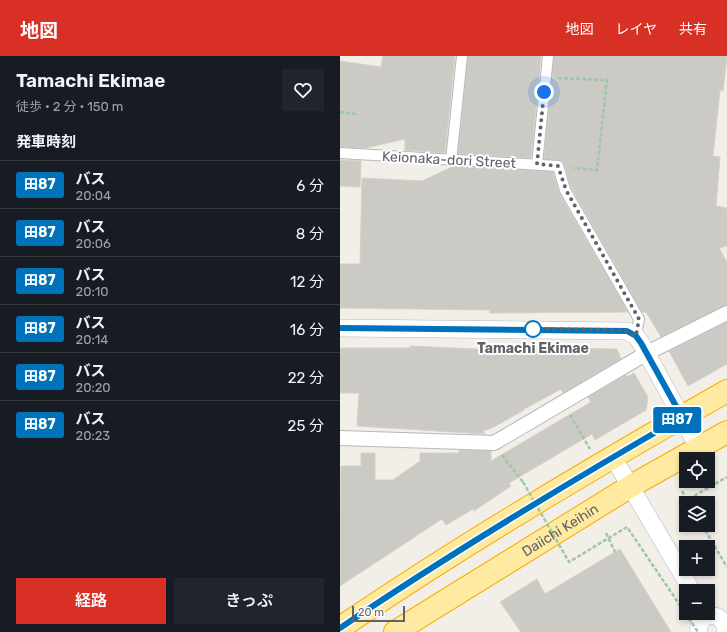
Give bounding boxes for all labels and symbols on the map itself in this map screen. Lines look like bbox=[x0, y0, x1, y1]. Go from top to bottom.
your location bbox=[534, 82, 554, 102]
street label: Keionaka-dori Street bbox=[382, 148, 517, 172]
marker: Tamachi Ekimae bbox=[524, 320, 542, 338]
place label: Tamachi Ekimae bbox=[477, 340, 589, 357]
line badge: 田87 bbox=[654, 407, 700, 433]
street label: Daiichi Keihin bbox=[519, 500, 601, 560]
scale bar bbox=[352, 604, 405, 623]

